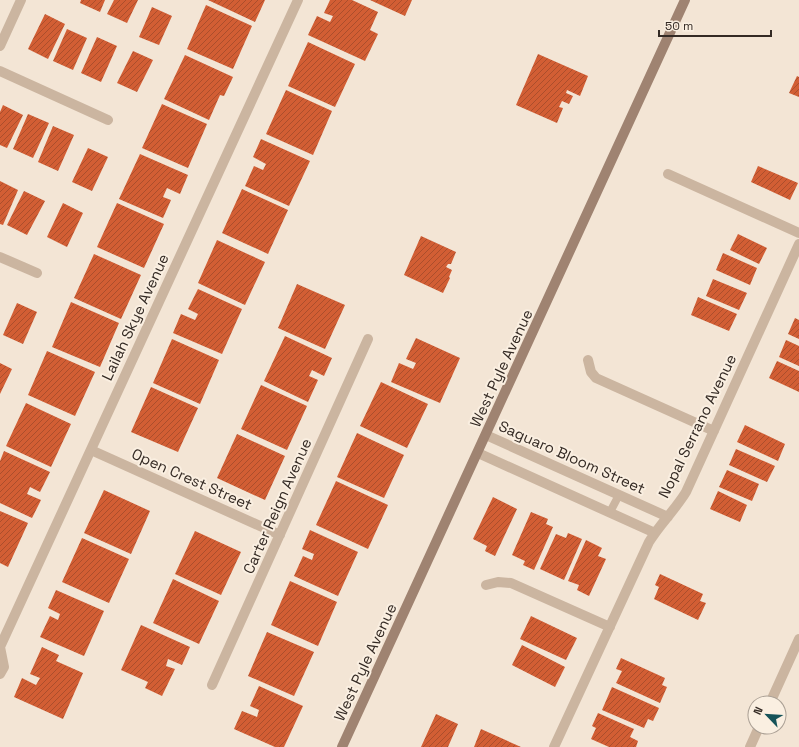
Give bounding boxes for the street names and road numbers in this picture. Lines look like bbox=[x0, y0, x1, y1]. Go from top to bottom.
street label: Lailah Skye Avenue bbox=[97, 250, 173, 383]
street label: West Pyle Avenue bbox=[465, 306, 537, 430]
street label: Nopal Serrano Avenue bbox=[654, 351, 740, 501]
street label: Saguaro Bloom Street bbox=[496, 416, 648, 498]
street label: Carter Reign Avenue bbox=[239, 435, 315, 577]
street label: Open Crest Street bbox=[129, 444, 255, 514]
street label: West Pyle Avenue bbox=[329, 600, 401, 724]

